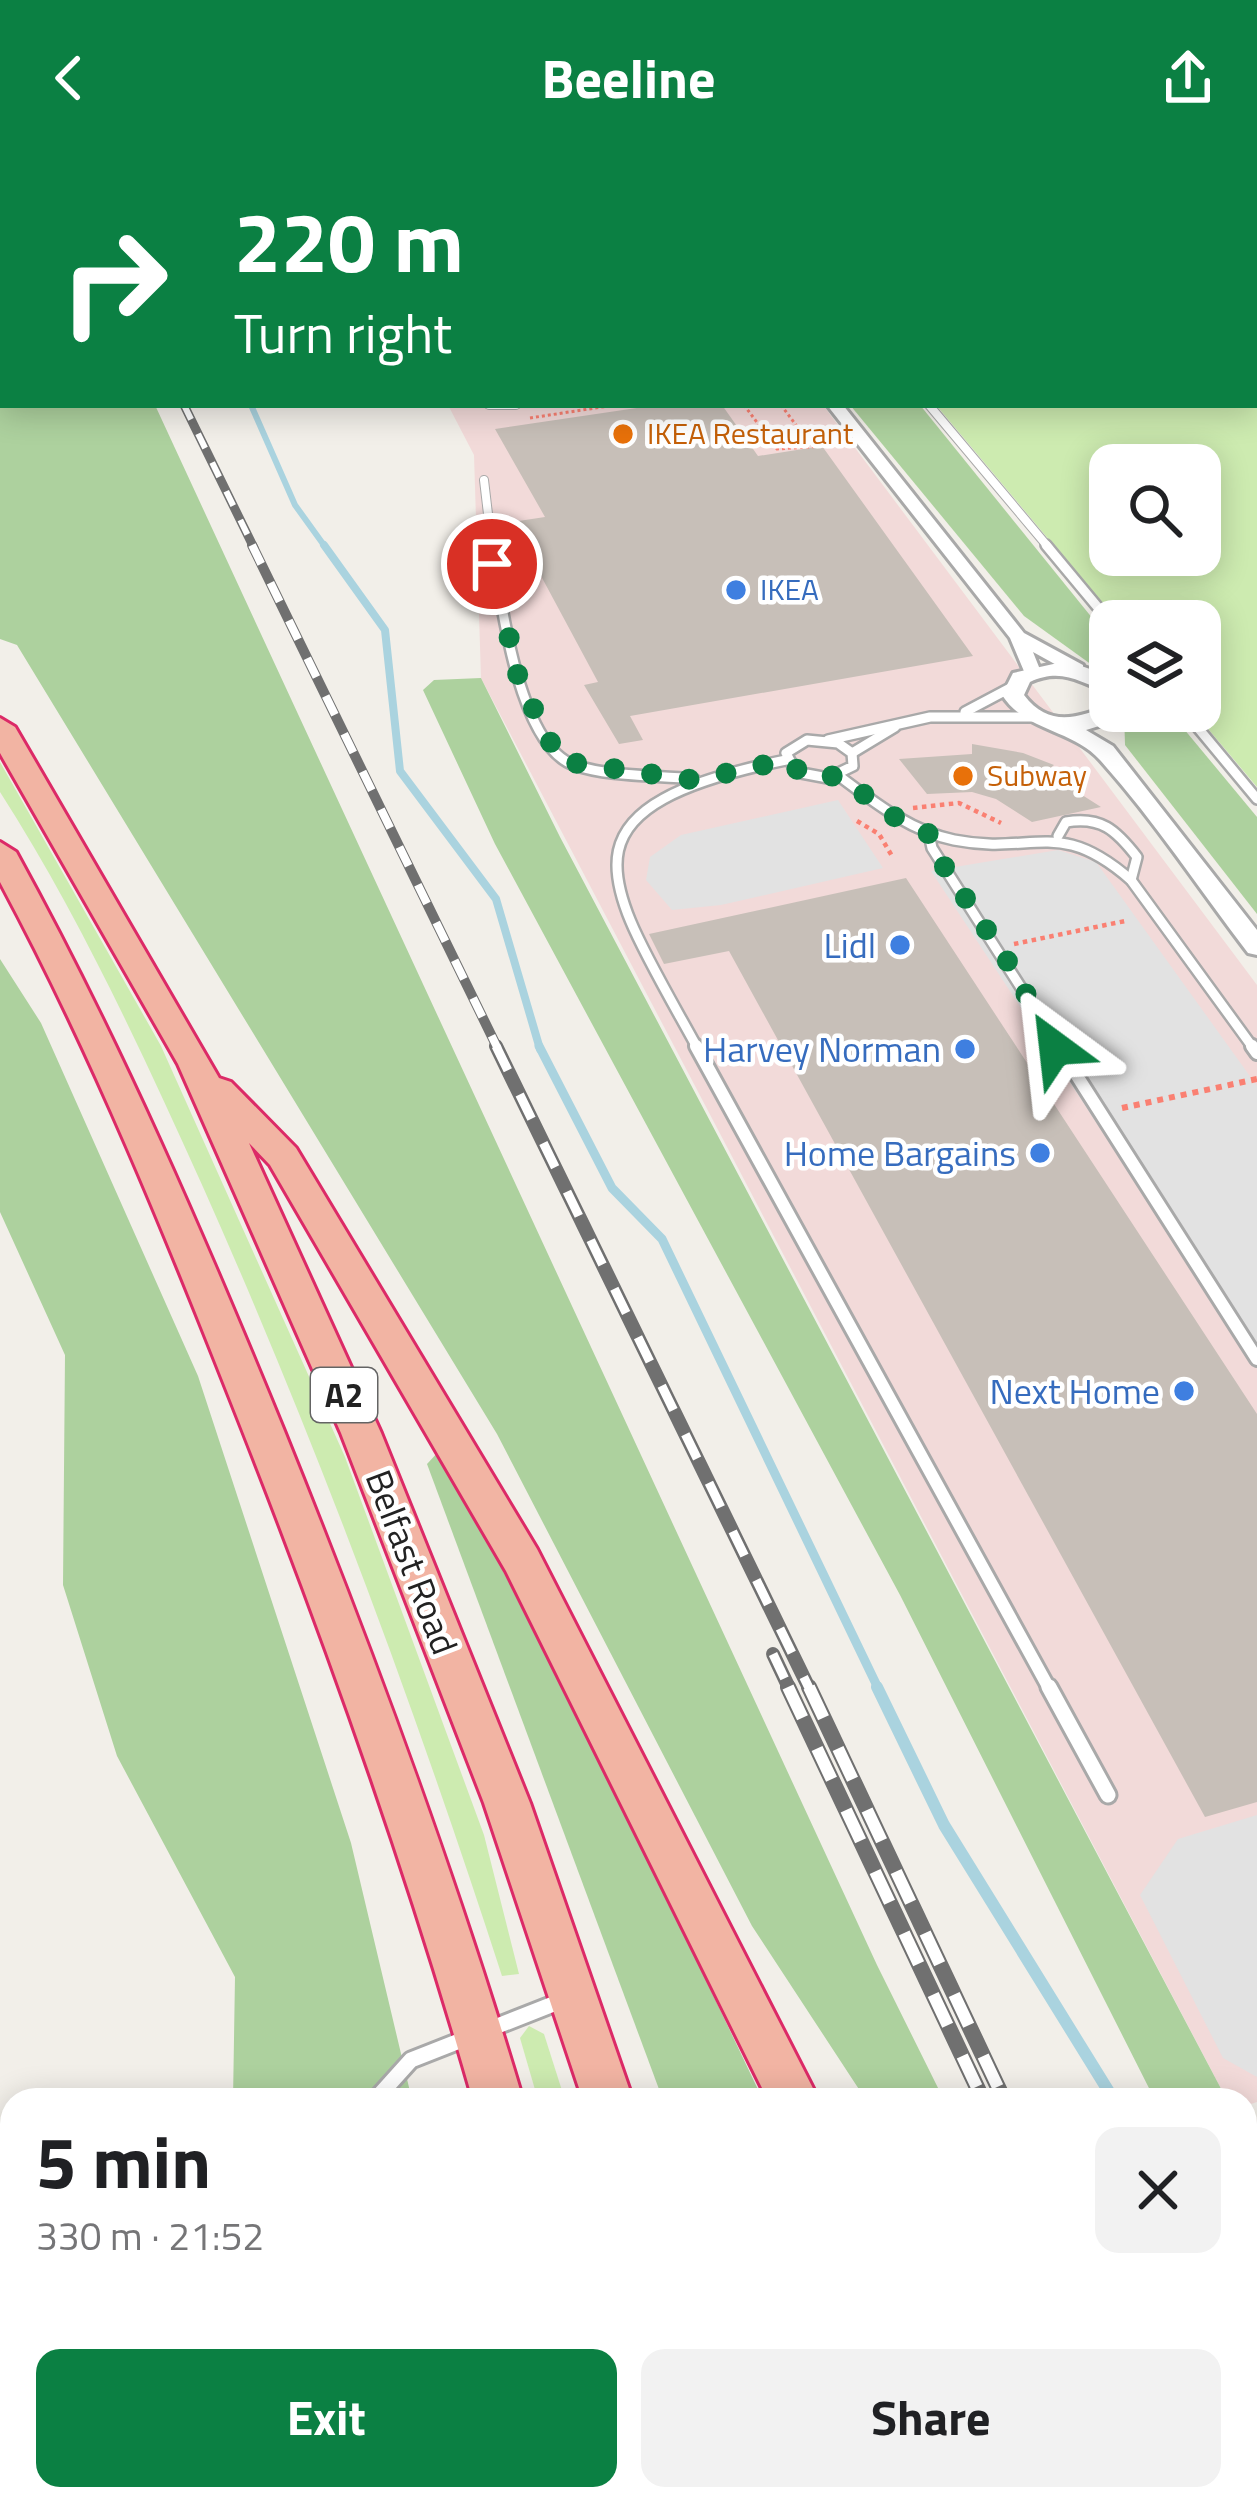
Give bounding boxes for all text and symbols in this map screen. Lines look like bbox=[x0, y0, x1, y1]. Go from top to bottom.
text: Beeline bbox=[542, 37, 715, 119]
icon: back bbox=[36, 45, 102, 111]
icon: share bbox=[1155, 45, 1221, 111]
text: 220 m bbox=[234, 177, 464, 305]
icon: right bbox=[36, 204, 192, 360]
text: Turn right bbox=[234, 292, 452, 374]
place label: IKEA Restaurant bbox=[647, 410, 854, 456]
marker: IKEA Restaurant bbox=[610, 421, 636, 447]
map controls bbox=[1089, 444, 1221, 732]
button: search bbox=[1089, 444, 1221, 576]
pin bbox=[441, 513, 543, 615]
icon: arrive bbox=[459, 531, 525, 597]
place label: IKEA bbox=[760, 566, 819, 612]
marker: IKEA bbox=[723, 577, 749, 603]
button: layers bbox=[1089, 600, 1221, 732]
place label: Subway bbox=[987, 752, 1087, 798]
marker: Subway bbox=[950, 763, 976, 789]
place label: Lidl bbox=[824, 917, 876, 972]
marker: Lidl bbox=[887, 932, 913, 958]
position arrow bbox=[992, 985, 1118, 1111]
place label: Harvey Norman bbox=[703, 1021, 941, 1076]
marker: Harvey Norman bbox=[952, 1036, 978, 1062]
place label: Home Bargains bbox=[784, 1125, 1016, 1180]
marker: Home Bargains bbox=[1027, 1140, 1053, 1166]
place label: Next Home bbox=[990, 1363, 1160, 1418]
road number: A2 bbox=[311, 1368, 377, 1422]
marker: Next Home bbox=[1171, 1378, 1197, 1404]
street label: Belfast Road bbox=[352, 1461, 473, 1662]
text: 5 min bbox=[36, 2106, 211, 2216]
button: close bbox=[1095, 2127, 1221, 2253]
text: 330 m · 21:52 bbox=[36, 2206, 264, 2265]
button: Exit bbox=[36, 2349, 617, 2487]
button: Share bbox=[641, 2349, 1221, 2487]

